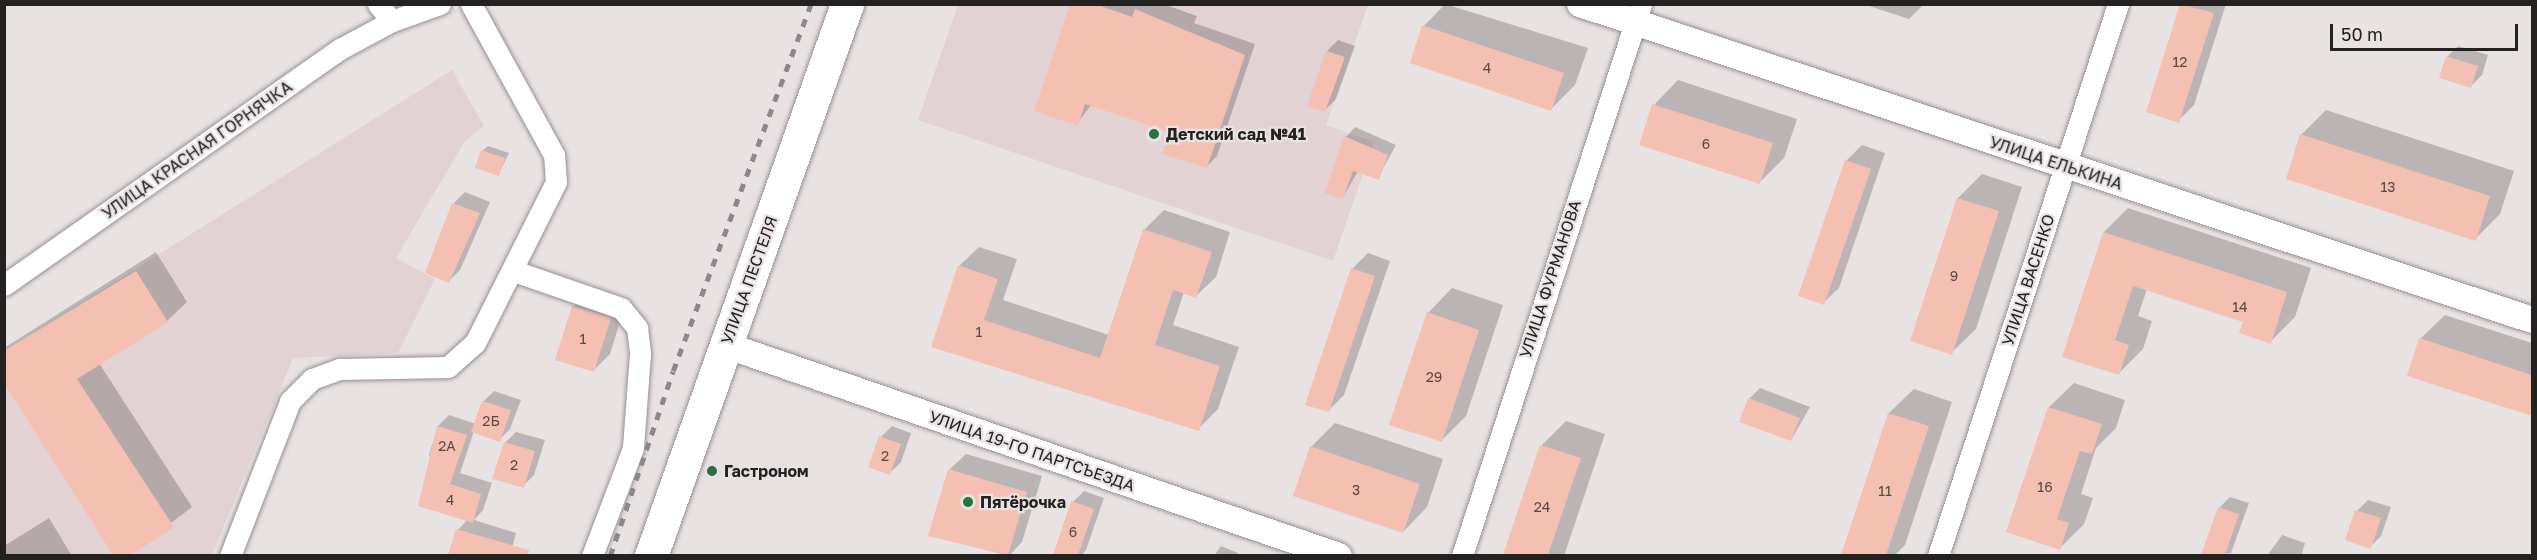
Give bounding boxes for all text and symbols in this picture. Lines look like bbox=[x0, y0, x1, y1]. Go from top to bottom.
scale bar bbox=[2333, 12, 2520, 50]
text: 50 m bbox=[2341, 23, 2383, 45]
house number: 12 bbox=[2173, 54, 2187, 70]
house number: 4 bbox=[1483, 60, 1491, 76]
street label: УЛИЦА КРАСНАЯ ГОРНЯЧКА bbox=[98, 77, 296, 223]
place label: Детский сад №41 bbox=[1166, 124, 1306, 144]
marker: Детский сад №41 bbox=[1147, 127, 1161, 141]
street label: УЛИЦА ЕЛЬКИНА bbox=[1987, 132, 2125, 194]
house number: 6 bbox=[1702, 136, 1710, 152]
house number: 13 bbox=[2381, 179, 2395, 195]
street label: УЛИЦА ФУРМАНОВА bbox=[1515, 198, 1585, 360]
street label: УЛИЦА ВАСЕНКО bbox=[1998, 212, 2058, 348]
street label: УЛИЦА ПЕСТЕЛЯ bbox=[717, 213, 781, 347]
house number: 9 bbox=[1950, 268, 1958, 284]
house number: 14 bbox=[2232, 299, 2248, 315]
house number: 1 bbox=[976, 324, 982, 340]
house number: 1 bbox=[580, 331, 586, 347]
house number: 29 bbox=[1426, 369, 1442, 385]
street label: УЛИЦА 19-ГО ПАРТСЪЕЗДА bbox=[926, 407, 1138, 495]
house number: 2Б bbox=[482, 413, 500, 429]
house number: 2А bbox=[438, 438, 456, 454]
house number: 2 bbox=[881, 448, 889, 464]
house number: 2 bbox=[510, 457, 518, 473]
place label: Гастроном bbox=[724, 461, 809, 481]
marker: Гастроном bbox=[705, 464, 719, 478]
house number: 16 bbox=[2037, 479, 2053, 495]
house number: 3 bbox=[1352, 482, 1360, 498]
house number: 11 bbox=[1878, 483, 1892, 499]
house number: 4 bbox=[446, 492, 454, 508]
place label: Пятёрочка bbox=[980, 492, 1066, 512]
marker: Пятёрочка bbox=[961, 495, 975, 509]
house number: 24 bbox=[1534, 499, 1550, 515]
house number: 6 bbox=[1069, 524, 1077, 540]

